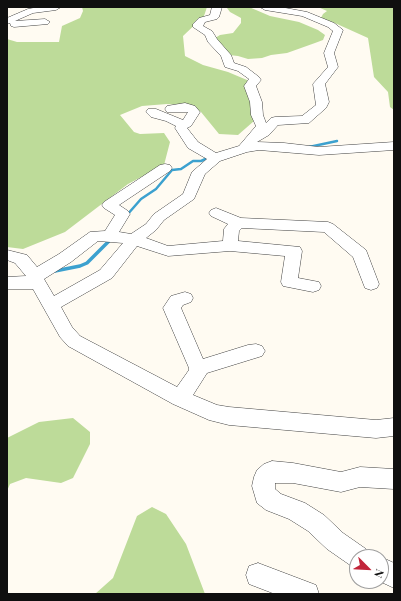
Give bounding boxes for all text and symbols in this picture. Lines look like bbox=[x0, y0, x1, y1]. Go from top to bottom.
north arrow bbox=[349, 549, 389, 589]
text: N bbox=[371, 567, 388, 580]

